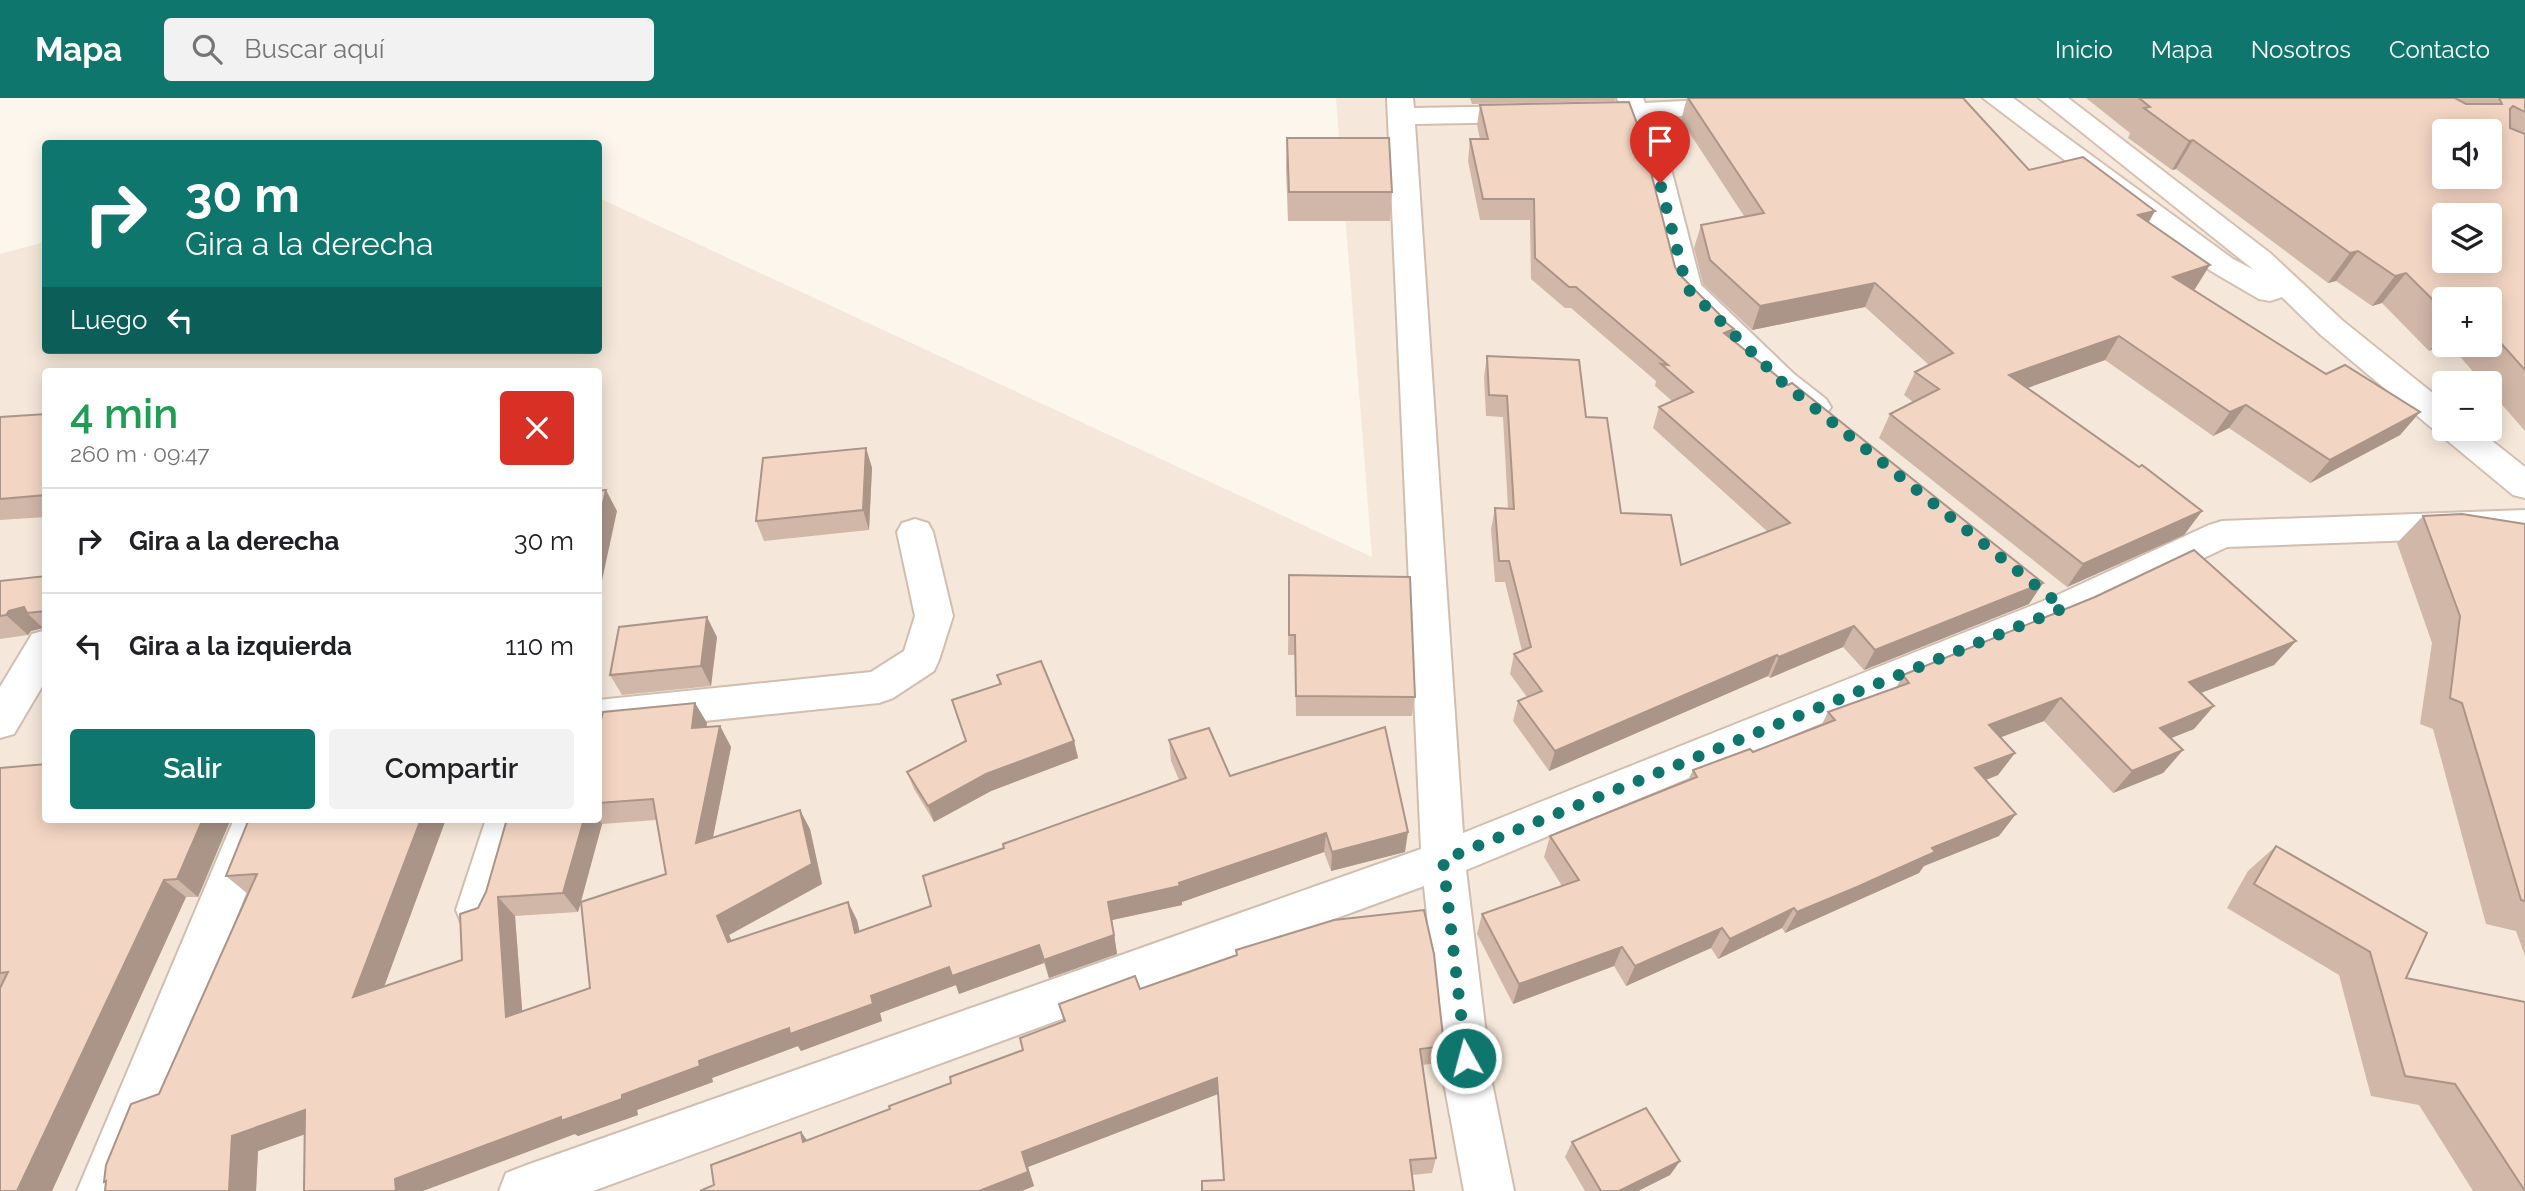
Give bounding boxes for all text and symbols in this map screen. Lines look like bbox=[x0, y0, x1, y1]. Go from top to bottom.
search box bbox=[164, 18, 654, 81]
text: Mapa bbox=[35, 30, 122, 69]
icon: search bbox=[188, 30, 226, 68]
text: Buscar aquí bbox=[244, 34, 384, 64]
text: Inicio bbox=[2055, 35, 2113, 64]
text: Mapa bbox=[2151, 35, 2213, 64]
text: Nosotros bbox=[2251, 35, 2351, 64]
text: Contacto bbox=[2389, 35, 2490, 64]
pin bbox=[1630, 111, 1690, 183]
map controls bbox=[2432, 119, 2502, 441]
button: sound bbox=[2432, 119, 2502, 189]
icon: arrive bbox=[1641, 122, 1679, 160]
text: 30 m bbox=[185, 166, 300, 223]
icon: right bbox=[70, 168, 161, 259]
button: layers bbox=[2432, 203, 2502, 273]
text: Gira a la derecha bbox=[185, 225, 433, 262]
button: + bbox=[2432, 287, 2502, 357]
icon: left bbox=[161, 301, 199, 339]
text: Luego bbox=[70, 305, 147, 335]
button: − bbox=[2432, 371, 2502, 441]
text: 4 min bbox=[70, 389, 178, 438]
button: close bbox=[500, 391, 574, 465]
text: 260 m · 09:47 bbox=[70, 440, 210, 467]
icon: right bbox=[70, 522, 108, 560]
text: Gira a la derecha bbox=[129, 526, 339, 556]
text: 30 m bbox=[514, 526, 574, 556]
icon: left bbox=[70, 627, 108, 665]
text: Gira a la izquierda bbox=[129, 631, 352, 661]
text: 110 m bbox=[505, 631, 574, 661]
button: Salir bbox=[70, 729, 315, 809]
button: Compartir bbox=[329, 729, 574, 809]
position arrow bbox=[1429, 1021, 1503, 1095]

